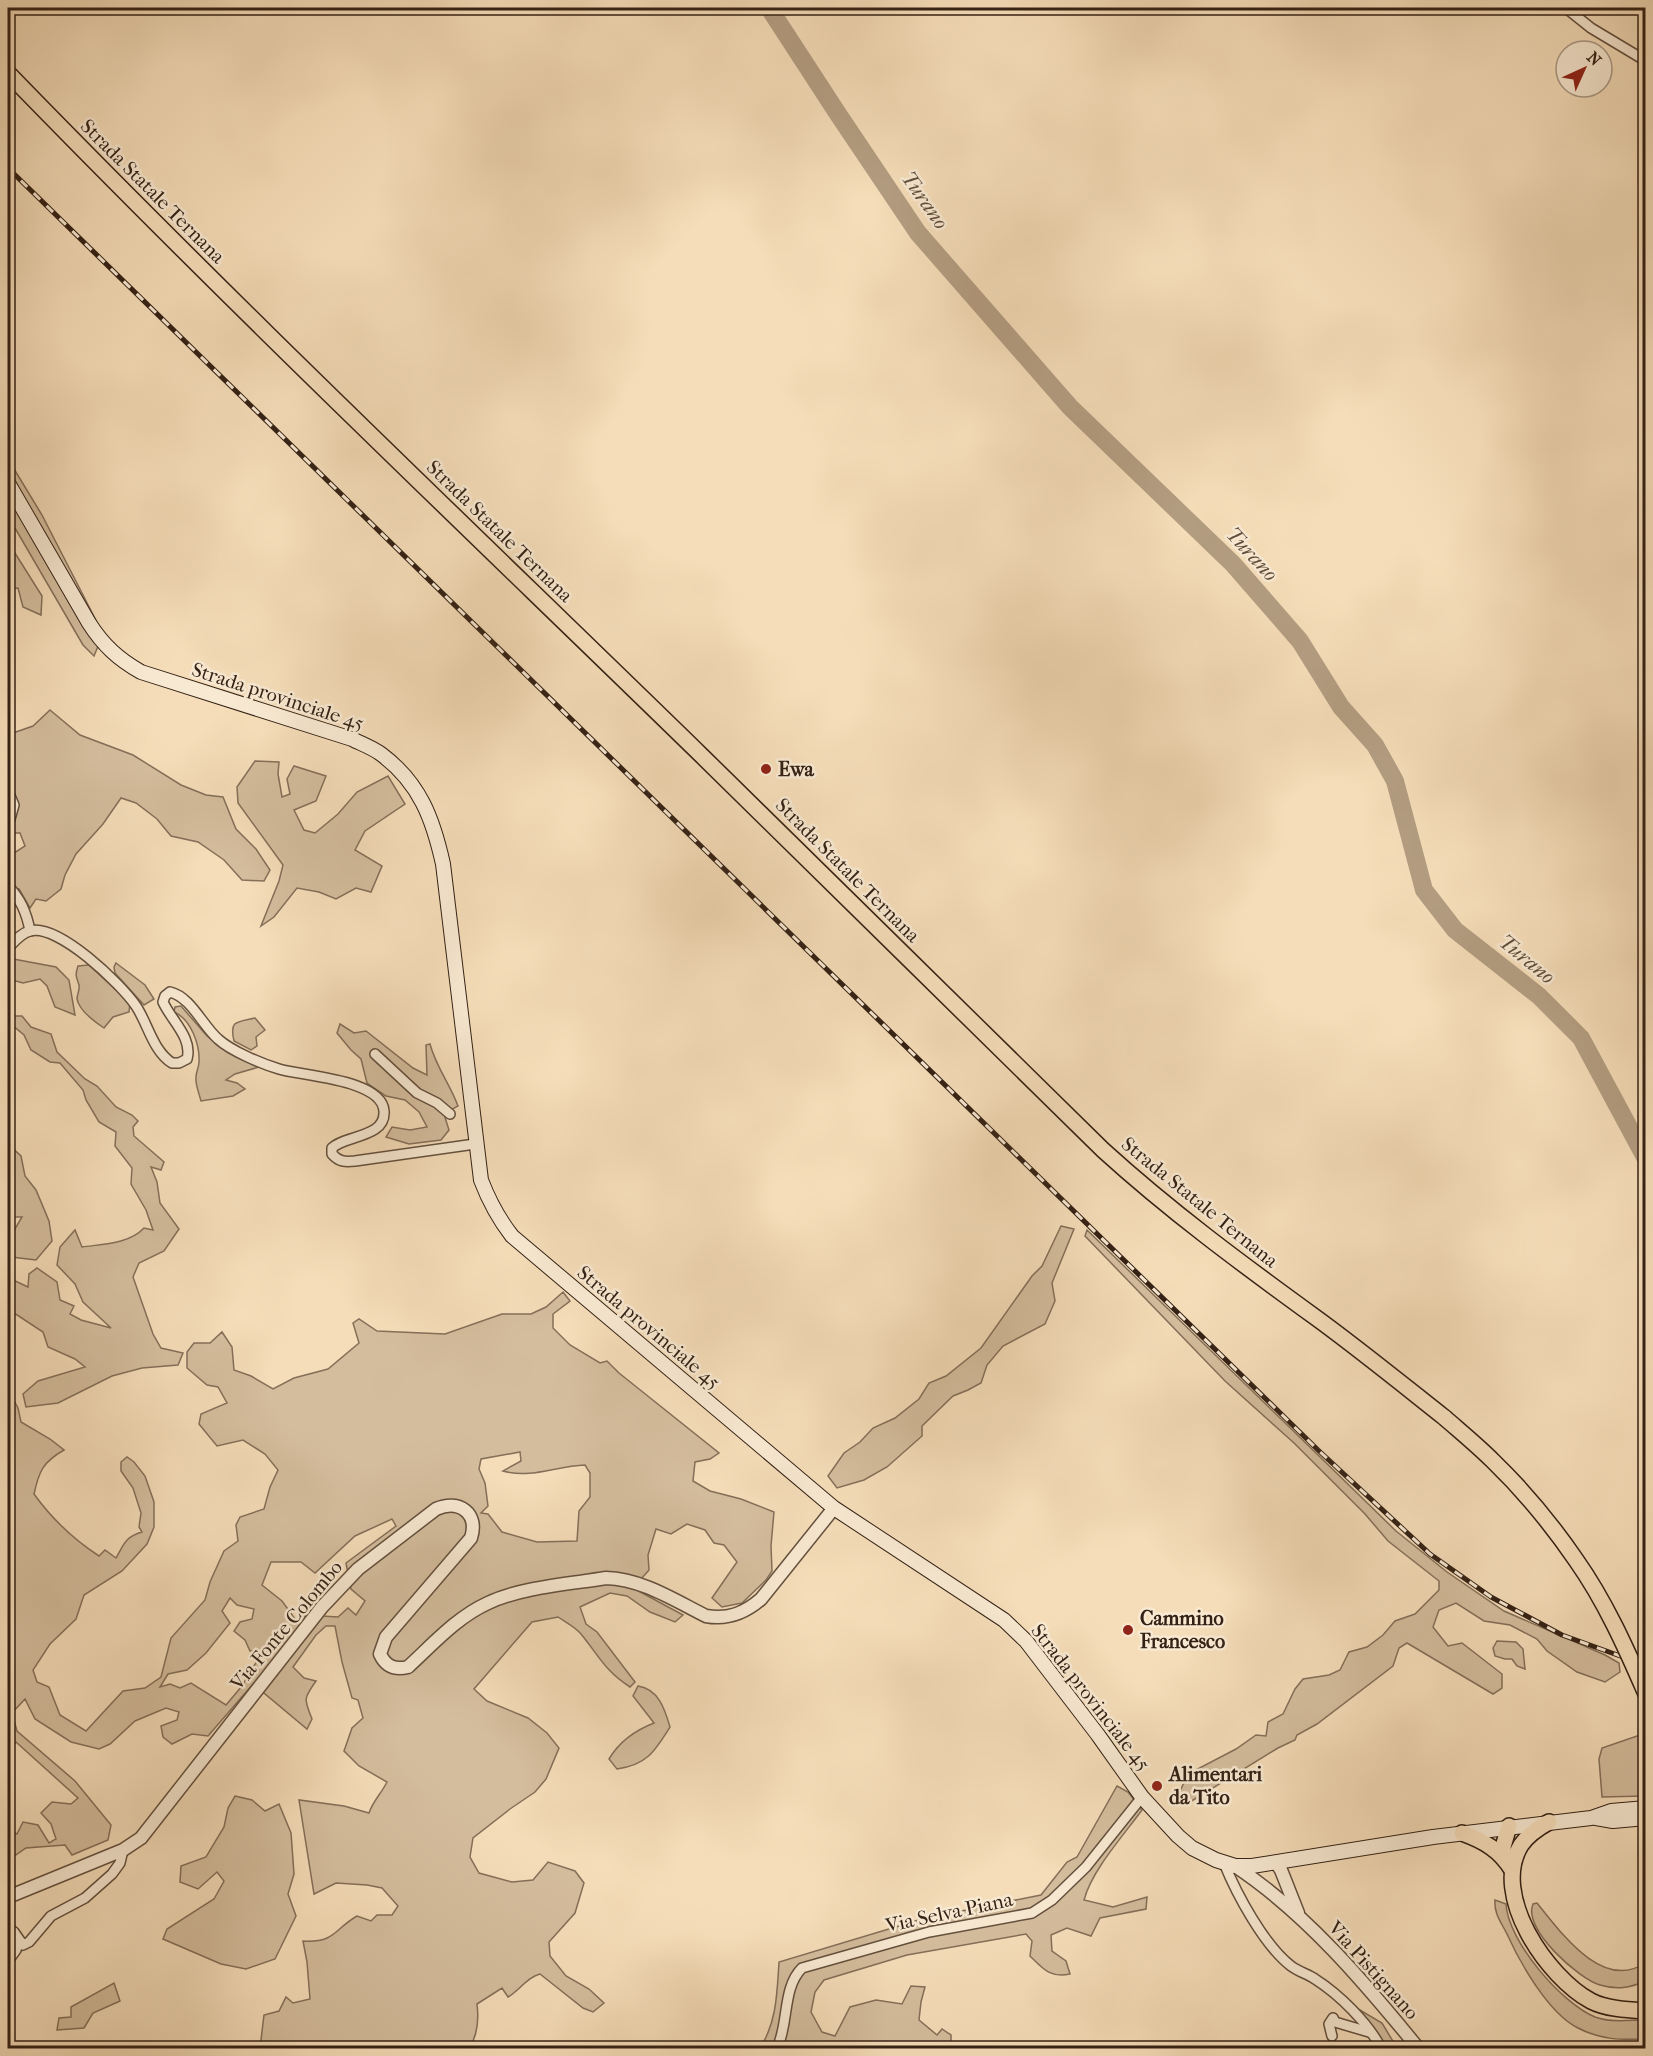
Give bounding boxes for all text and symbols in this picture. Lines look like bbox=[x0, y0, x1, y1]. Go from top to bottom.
north arrow bbox=[1554, 39, 1614, 99]
text: N bbox=[1583, 48, 1606, 70]
street label: Strada Statale Ternana bbox=[76, 115, 230, 269]
water label: Turano bbox=[897, 166, 954, 234]
street label: Strada Statale Ternana bbox=[422, 456, 578, 608]
water label: Turano bbox=[1221, 522, 1283, 586]
street label: Strada provinciale 45 bbox=[189, 658, 367, 735]
place label: Ewa bbox=[778, 758, 815, 781]
marker: Ewa bbox=[759, 762, 773, 776]
street label: Strada Statale Ternana bbox=[771, 794, 925, 948]
water label: Turano bbox=[1494, 929, 1560, 989]
street label: Strada Statale Ternana bbox=[1117, 1132, 1283, 1273]
street label: Strada provinciale 45 bbox=[573, 1261, 725, 1394]
street label: Via Fonte Colombo bbox=[225, 1556, 347, 1695]
place label: Cammino Francesco bbox=[1139, 1607, 1225, 1653]
street label: Strada provinciale 45 bbox=[1026, 1620, 1155, 1775]
marker: Cammino Francesco bbox=[1121, 1623, 1135, 1637]
place label: Alimentari da Tito bbox=[1167, 1763, 1263, 1809]
marker: Alimentari da Tito bbox=[1150, 1779, 1164, 1793]
street label: Via Selva Piana bbox=[883, 1888, 1015, 1937]
street label: Via Pistignano bbox=[1323, 1916, 1424, 2024]

